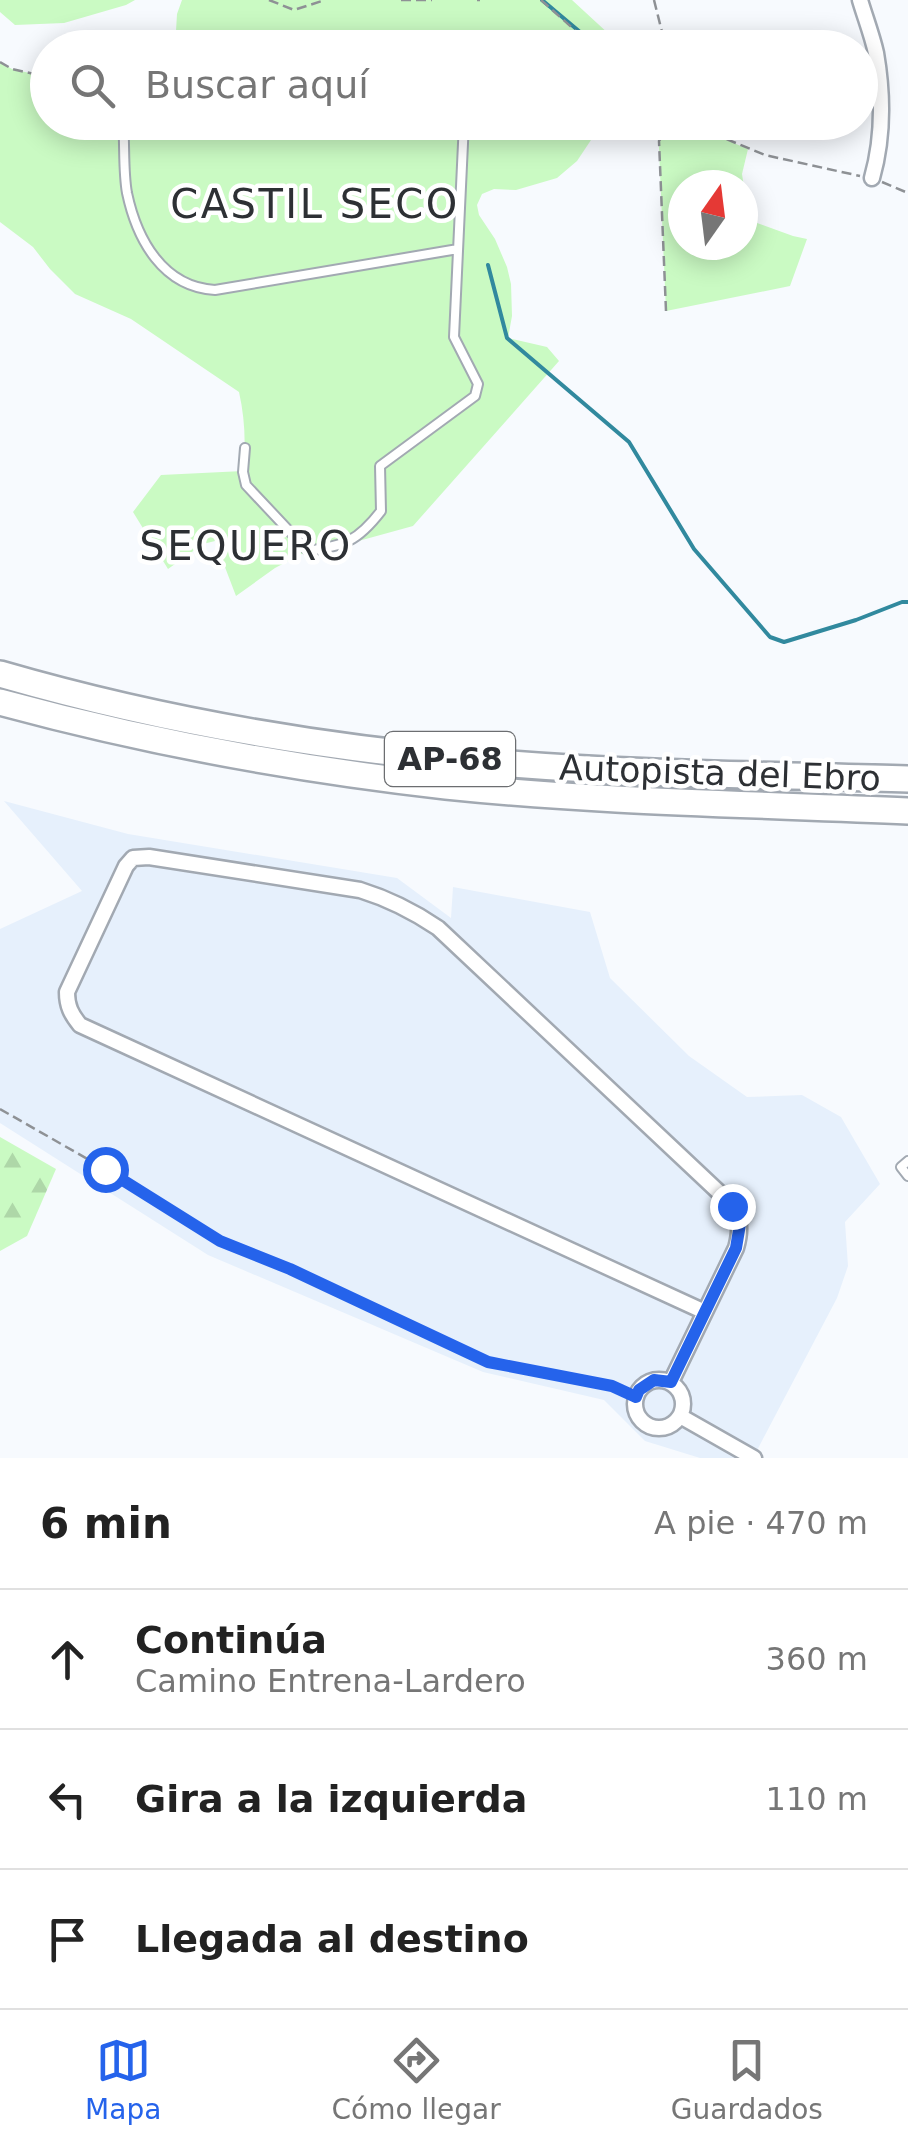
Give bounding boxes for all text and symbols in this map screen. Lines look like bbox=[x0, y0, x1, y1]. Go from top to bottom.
search box bbox=[30, 30, 878, 140]
icon: search bbox=[65, 58, 120, 113]
text: Buscar aquí bbox=[145, 63, 369, 107]
north arrow bbox=[668, 170, 758, 260]
district label: CASTIL SECO bbox=[170, 181, 460, 227]
district label: SEQUERO bbox=[139, 523, 353, 569]
road number: AP-68 bbox=[385, 732, 515, 786]
street label: Autopista del Ebro bbox=[559, 747, 881, 799]
route start bbox=[83, 1147, 129, 1193]
route end bbox=[710, 1184, 756, 1230]
text: 6 min bbox=[40, 1499, 172, 1548]
text: A pie · 470 m bbox=[654, 1504, 868, 1542]
text: Continúa bbox=[135, 1618, 327, 1662]
icon: ahead bbox=[40, 1632, 95, 1687]
text: 360 m bbox=[766, 1640, 868, 1678]
text: Camino Entrena-Lardero bbox=[135, 1662, 526, 1700]
icon: left bbox=[40, 1772, 95, 1827]
text: Gira a la izquierda bbox=[135, 1777, 527, 1821]
text: 110 m bbox=[766, 1780, 868, 1818]
icon: arrive bbox=[40, 1912, 95, 1967]
text: Llegada al destino bbox=[135, 1917, 529, 1961]
tab: Mapa bbox=[85, 2033, 161, 2126]
tab: Cómo llegar bbox=[331, 2033, 501, 2126]
tab: Guardados bbox=[671, 2033, 823, 2126]

